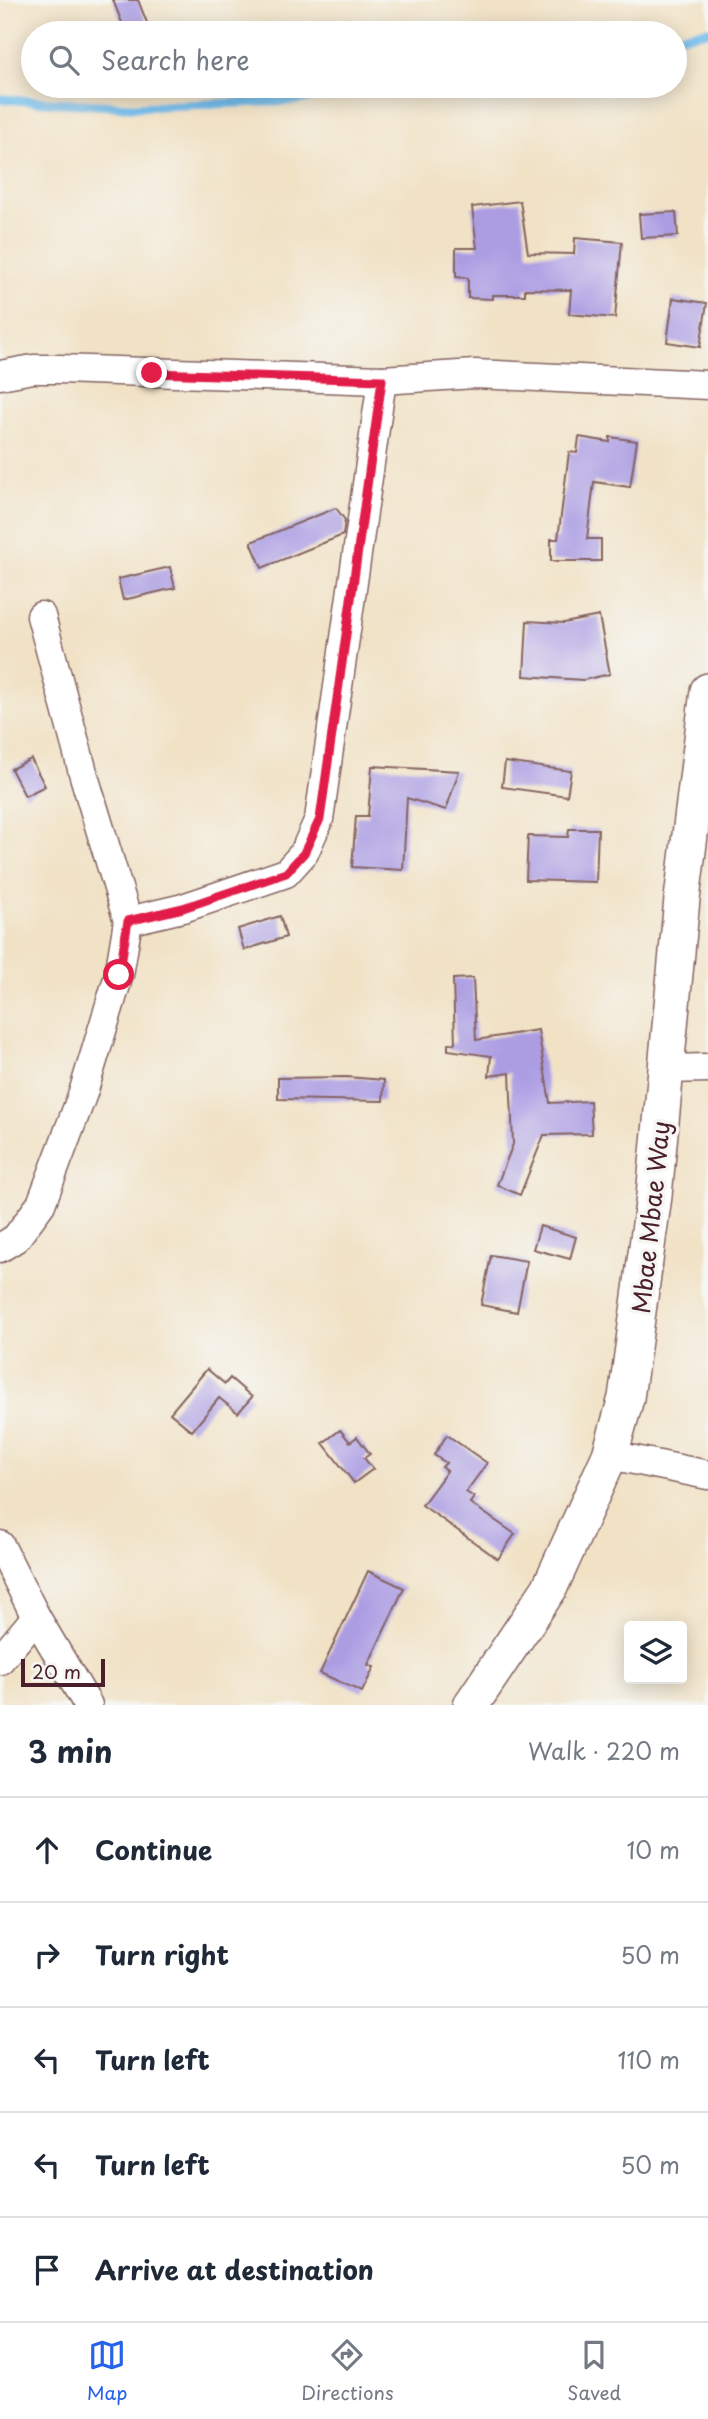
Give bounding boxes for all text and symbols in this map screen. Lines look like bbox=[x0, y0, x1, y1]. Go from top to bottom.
search box bbox=[21, 21, 687, 98]
text: Search here bbox=[101, 40, 250, 79]
icon: search bbox=[45, 41, 83, 79]
route end bbox=[136, 357, 167, 388]
route start bbox=[103, 959, 134, 990]
street label: Mbae Mbae Way bbox=[622, 1119, 678, 1315]
map controls bbox=[624, 1621, 687, 1684]
button: layers bbox=[624, 1621, 687, 1684]
scale bar bbox=[21, 1656, 105, 1688]
text: 20 m bbox=[32, 1657, 81, 1685]
text: 3 min bbox=[28, 1728, 113, 1773]
text: Walk · 220 m bbox=[528, 1733, 680, 1768]
text: Continue bbox=[95, 1830, 212, 1869]
icon: ahead bbox=[28, 1831, 66, 1869]
text: 10 m bbox=[626, 1832, 680, 1867]
text: Turn right bbox=[95, 1935, 229, 1974]
icon: right bbox=[28, 1936, 66, 1974]
text: 50 m bbox=[620, 1937, 680, 1972]
text: Turn left bbox=[95, 2040, 210, 2079]
icon: left bbox=[28, 2041, 66, 2079]
text: 110 m bbox=[618, 2042, 680, 2077]
text: Turn left bbox=[95, 2145, 210, 2184]
icon: left bbox=[28, 2146, 66, 2184]
text: 50 m bbox=[620, 2147, 680, 2182]
text: Arrive at destination bbox=[95, 2250, 374, 2289]
icon: arrive bbox=[28, 2251, 66, 2289]
tab: Map bbox=[87, 2336, 127, 2406]
tab: Directions bbox=[301, 2336, 394, 2406]
tab: Saved bbox=[567, 2336, 621, 2406]

